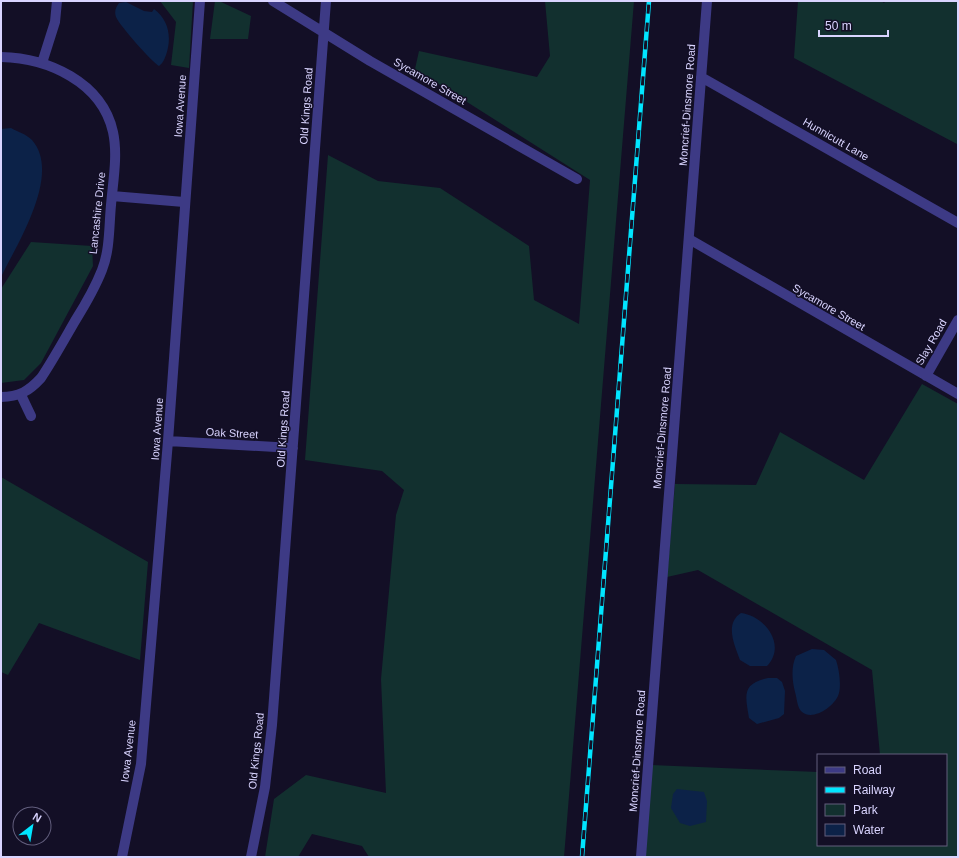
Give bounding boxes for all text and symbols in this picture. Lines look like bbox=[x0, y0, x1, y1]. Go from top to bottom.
scale bar bbox=[819, 12, 888, 38]
text: 50 m bbox=[825, 19, 852, 33]
street label: Moncrief-Dinsmore Road bbox=[677, 44, 697, 166]
street label: Sycamore Street bbox=[392, 55, 468, 107]
street label: Old Kings Road bbox=[297, 67, 315, 145]
street label: Iowa Avenue bbox=[172, 74, 188, 138]
street label: Hunnicutt Lane bbox=[801, 115, 871, 163]
street label: Lancashire Drive bbox=[87, 171, 107, 255]
street label: Sycamore Street bbox=[791, 281, 867, 333]
street label: Slay Road bbox=[913, 317, 949, 367]
street label: Moncrief-Dinsmore Road bbox=[651, 367, 673, 489]
street label: Old Kings Road bbox=[274, 390, 292, 468]
street label: Iowa Avenue bbox=[149, 397, 165, 461]
street label: Oak Street bbox=[205, 426, 259, 440]
street label: Moncrief-Dinsmore Road bbox=[627, 690, 647, 812]
street label: Old Kings Road bbox=[246, 712, 266, 790]
street label: Iowa Avenue bbox=[118, 719, 138, 783]
legend bbox=[817, 754, 947, 846]
text: Road bbox=[853, 763, 882, 777]
text: Railway bbox=[853, 783, 895, 797]
text: Park bbox=[853, 803, 879, 817]
north arrow bbox=[12, 806, 52, 846]
text: N bbox=[31, 810, 44, 825]
text: Water bbox=[853, 823, 885, 837]

